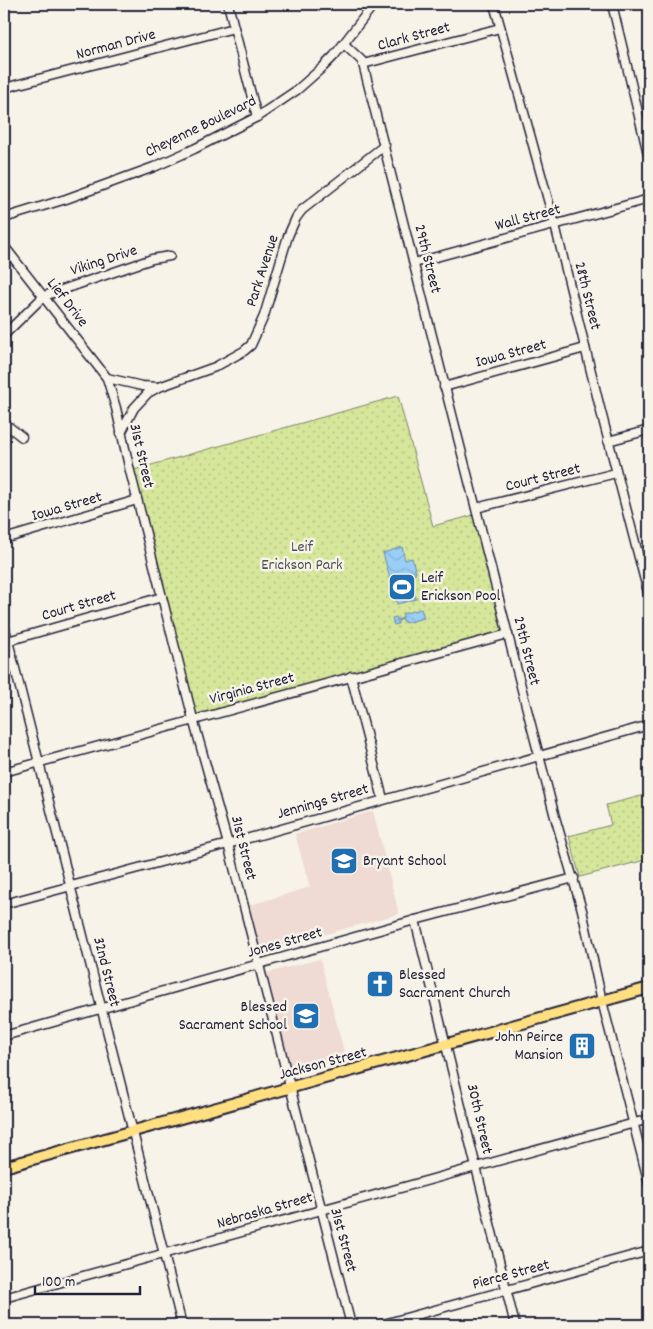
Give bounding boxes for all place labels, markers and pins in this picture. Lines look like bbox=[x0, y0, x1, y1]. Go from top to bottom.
place label: Leif Erickson Pool bbox=[421, 567, 501, 608]
sports icon: Leif Erickson Pool bbox=[387, 572, 417, 602]
school or university icon: Bryant School bbox=[329, 846, 359, 876]
place label: Bryant School bbox=[363, 850, 447, 873]
place label: Blessed Sacrament Church bbox=[399, 964, 510, 1005]
church icon: Blessed Sacrament Church bbox=[365, 969, 395, 999]
place label: Blessed Sacrament School bbox=[179, 996, 287, 1037]
school or university icon: Blessed Sacrament School bbox=[291, 1001, 321, 1031]
place label: John Peirce Mansion bbox=[495, 1026, 563, 1067]
building icon: John Peirce Mansion bbox=[567, 1031, 597, 1061]

